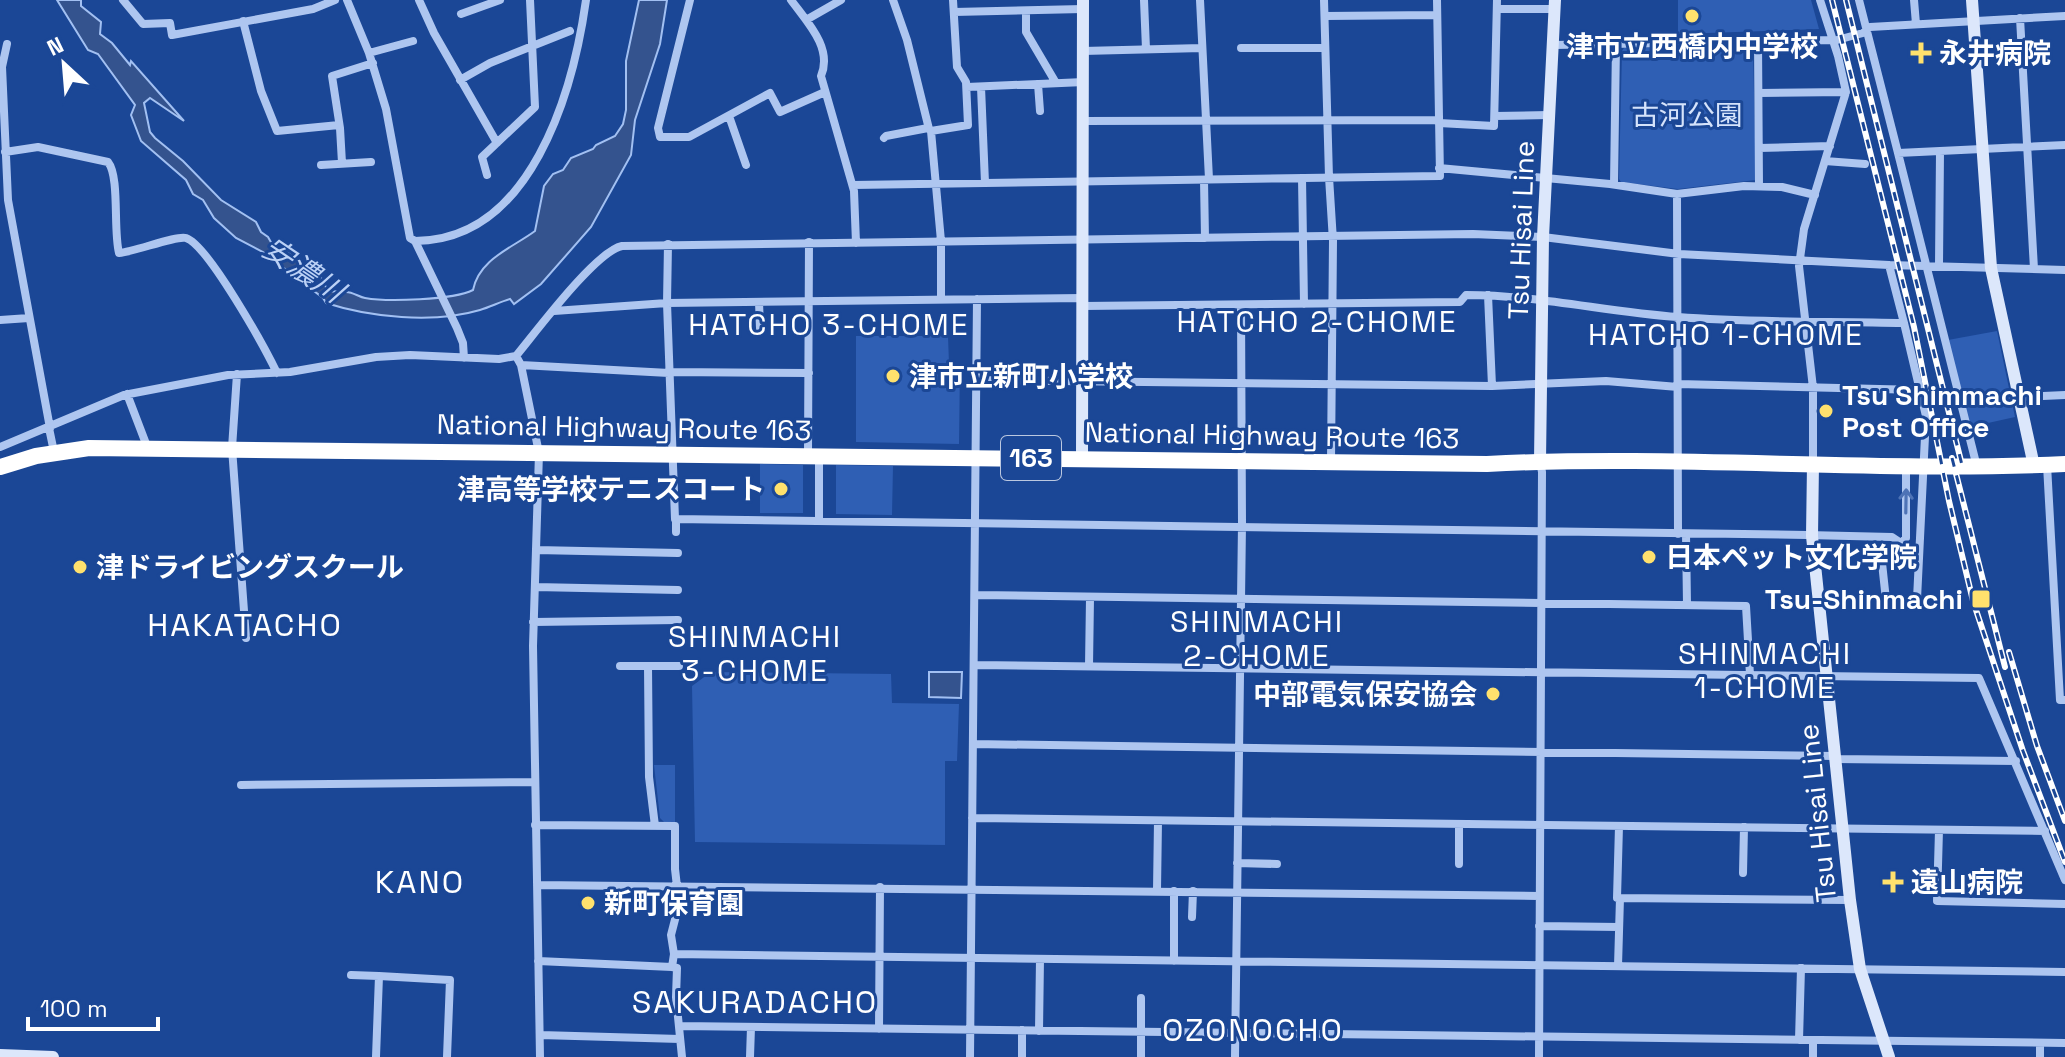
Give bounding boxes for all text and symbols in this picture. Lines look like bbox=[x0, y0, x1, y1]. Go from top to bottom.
marker: 津市立西橋内中学校 bbox=[1683, 7, 1701, 25]
north arrow bbox=[24, 24, 104, 104]
place label: 津市立西橋内中学校 bbox=[1566, 28, 1818, 64]
text: N bbox=[42, 30, 68, 62]
place label: 永井病院 bbox=[1939, 35, 2051, 71]
marker: 永井病院 bbox=[1910, 42, 1932, 64]
park label: 古河公園 bbox=[1631, 97, 1743, 133]
street label: Tsu Hisai Line bbox=[1500, 140, 1542, 320]
water label: 安濃川 bbox=[255, 228, 354, 313]
district label: HATCHO 2-CHOME bbox=[1176, 302, 1458, 341]
district label: HATCHO 3-CHOME bbox=[688, 305, 970, 344]
district label: HATCHO 1-CHOME bbox=[1588, 315, 1864, 354]
place label: 津市立新町小学校 bbox=[909, 358, 1133, 394]
marker: 津市立新町小学校 bbox=[884, 367, 902, 385]
place label: Tsu Shimmachi Post Office bbox=[1842, 377, 2042, 445]
marker: Tsu Shimmachi Post Office bbox=[1817, 402, 1835, 420]
street label: National Highway Route 163 bbox=[436, 406, 812, 448]
street label: National Highway Route 163 bbox=[1084, 414, 1460, 456]
road number: 163 bbox=[1001, 436, 1061, 480]
place label: 津高等学校テニスコート bbox=[457, 471, 765, 507]
marker: 津高等学校テニスコート bbox=[772, 480, 790, 498]
one-way arrow bbox=[1898, 488, 1914, 515]
place label: 日本ペット文化学院 bbox=[1665, 539, 1917, 575]
marker: 日本ペット文化学院 bbox=[1640, 548, 1658, 566]
place label: 津ドライビングスクール bbox=[96, 549, 404, 585]
marker: 津ドライビングスクール bbox=[71, 558, 89, 576]
place label: Tsu-Shinmachi bbox=[1765, 581, 1963, 617]
marker: Tsu-Shinmachi bbox=[1970, 588, 1992, 610]
district label: SHINMACHI 2-CHOME bbox=[1170, 602, 1344, 675]
district label: HAKATACHO bbox=[147, 605, 343, 645]
district label: SHINMACHI 3-CHOME bbox=[668, 617, 842, 690]
district label: SHINMACHI 1-CHOME bbox=[1678, 634, 1852, 707]
place label: 中部電気保安協会 bbox=[1253, 676, 1477, 712]
marker: 中部電気保安協会 bbox=[1484, 685, 1502, 703]
street label: Tsu Hisai Line bbox=[1790, 722, 1844, 904]
district label: KANO bbox=[375, 862, 465, 902]
place label: 遠山病院 bbox=[1911, 864, 2023, 900]
marker: 遠山病院 bbox=[1882, 871, 1904, 893]
place label: 新町保育園 bbox=[604, 885, 744, 921]
marker: 新町保育園 bbox=[579, 894, 597, 912]
scale bar bbox=[28, 981, 158, 1031]
district label: SAKURADACHO bbox=[632, 982, 878, 1022]
text: 100 m bbox=[40, 993, 108, 1024]
district label: OZONOCHO bbox=[1162, 1010, 1344, 1050]

